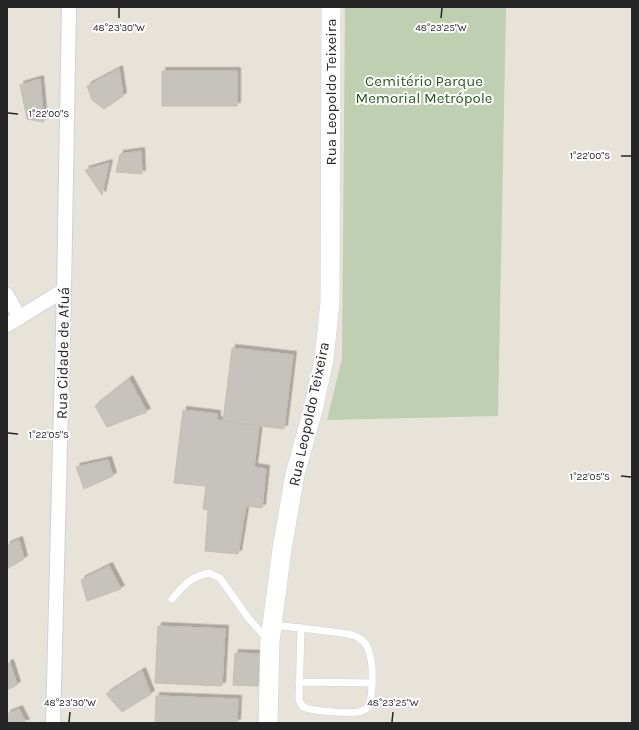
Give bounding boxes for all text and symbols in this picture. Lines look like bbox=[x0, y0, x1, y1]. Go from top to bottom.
street label: Rua Leopoldo Teixeira bbox=[322, 19, 340, 165]
text: 48°23'30"W bbox=[93, 22, 145, 34]
text: 48°23'25"W bbox=[415, 22, 467, 34]
park label: Cemitério Parque Memorial Metrópole bbox=[355, 72, 493, 107]
text: 1°22'00"S bbox=[29, 108, 69, 120]
text: 1°22'00"S bbox=[570, 150, 610, 162]
street label: Rua Cidade de Afuá bbox=[53, 287, 73, 419]
street label: Rua Leopoldo Teixeira bbox=[285, 340, 333, 488]
text: 1°22'05"S bbox=[29, 429, 69, 441]
text: 1°22'05"S bbox=[570, 471, 610, 483]
text: 48°23'30"W bbox=[44, 697, 96, 709]
text: 48°23'25"W bbox=[367, 697, 419, 709]

